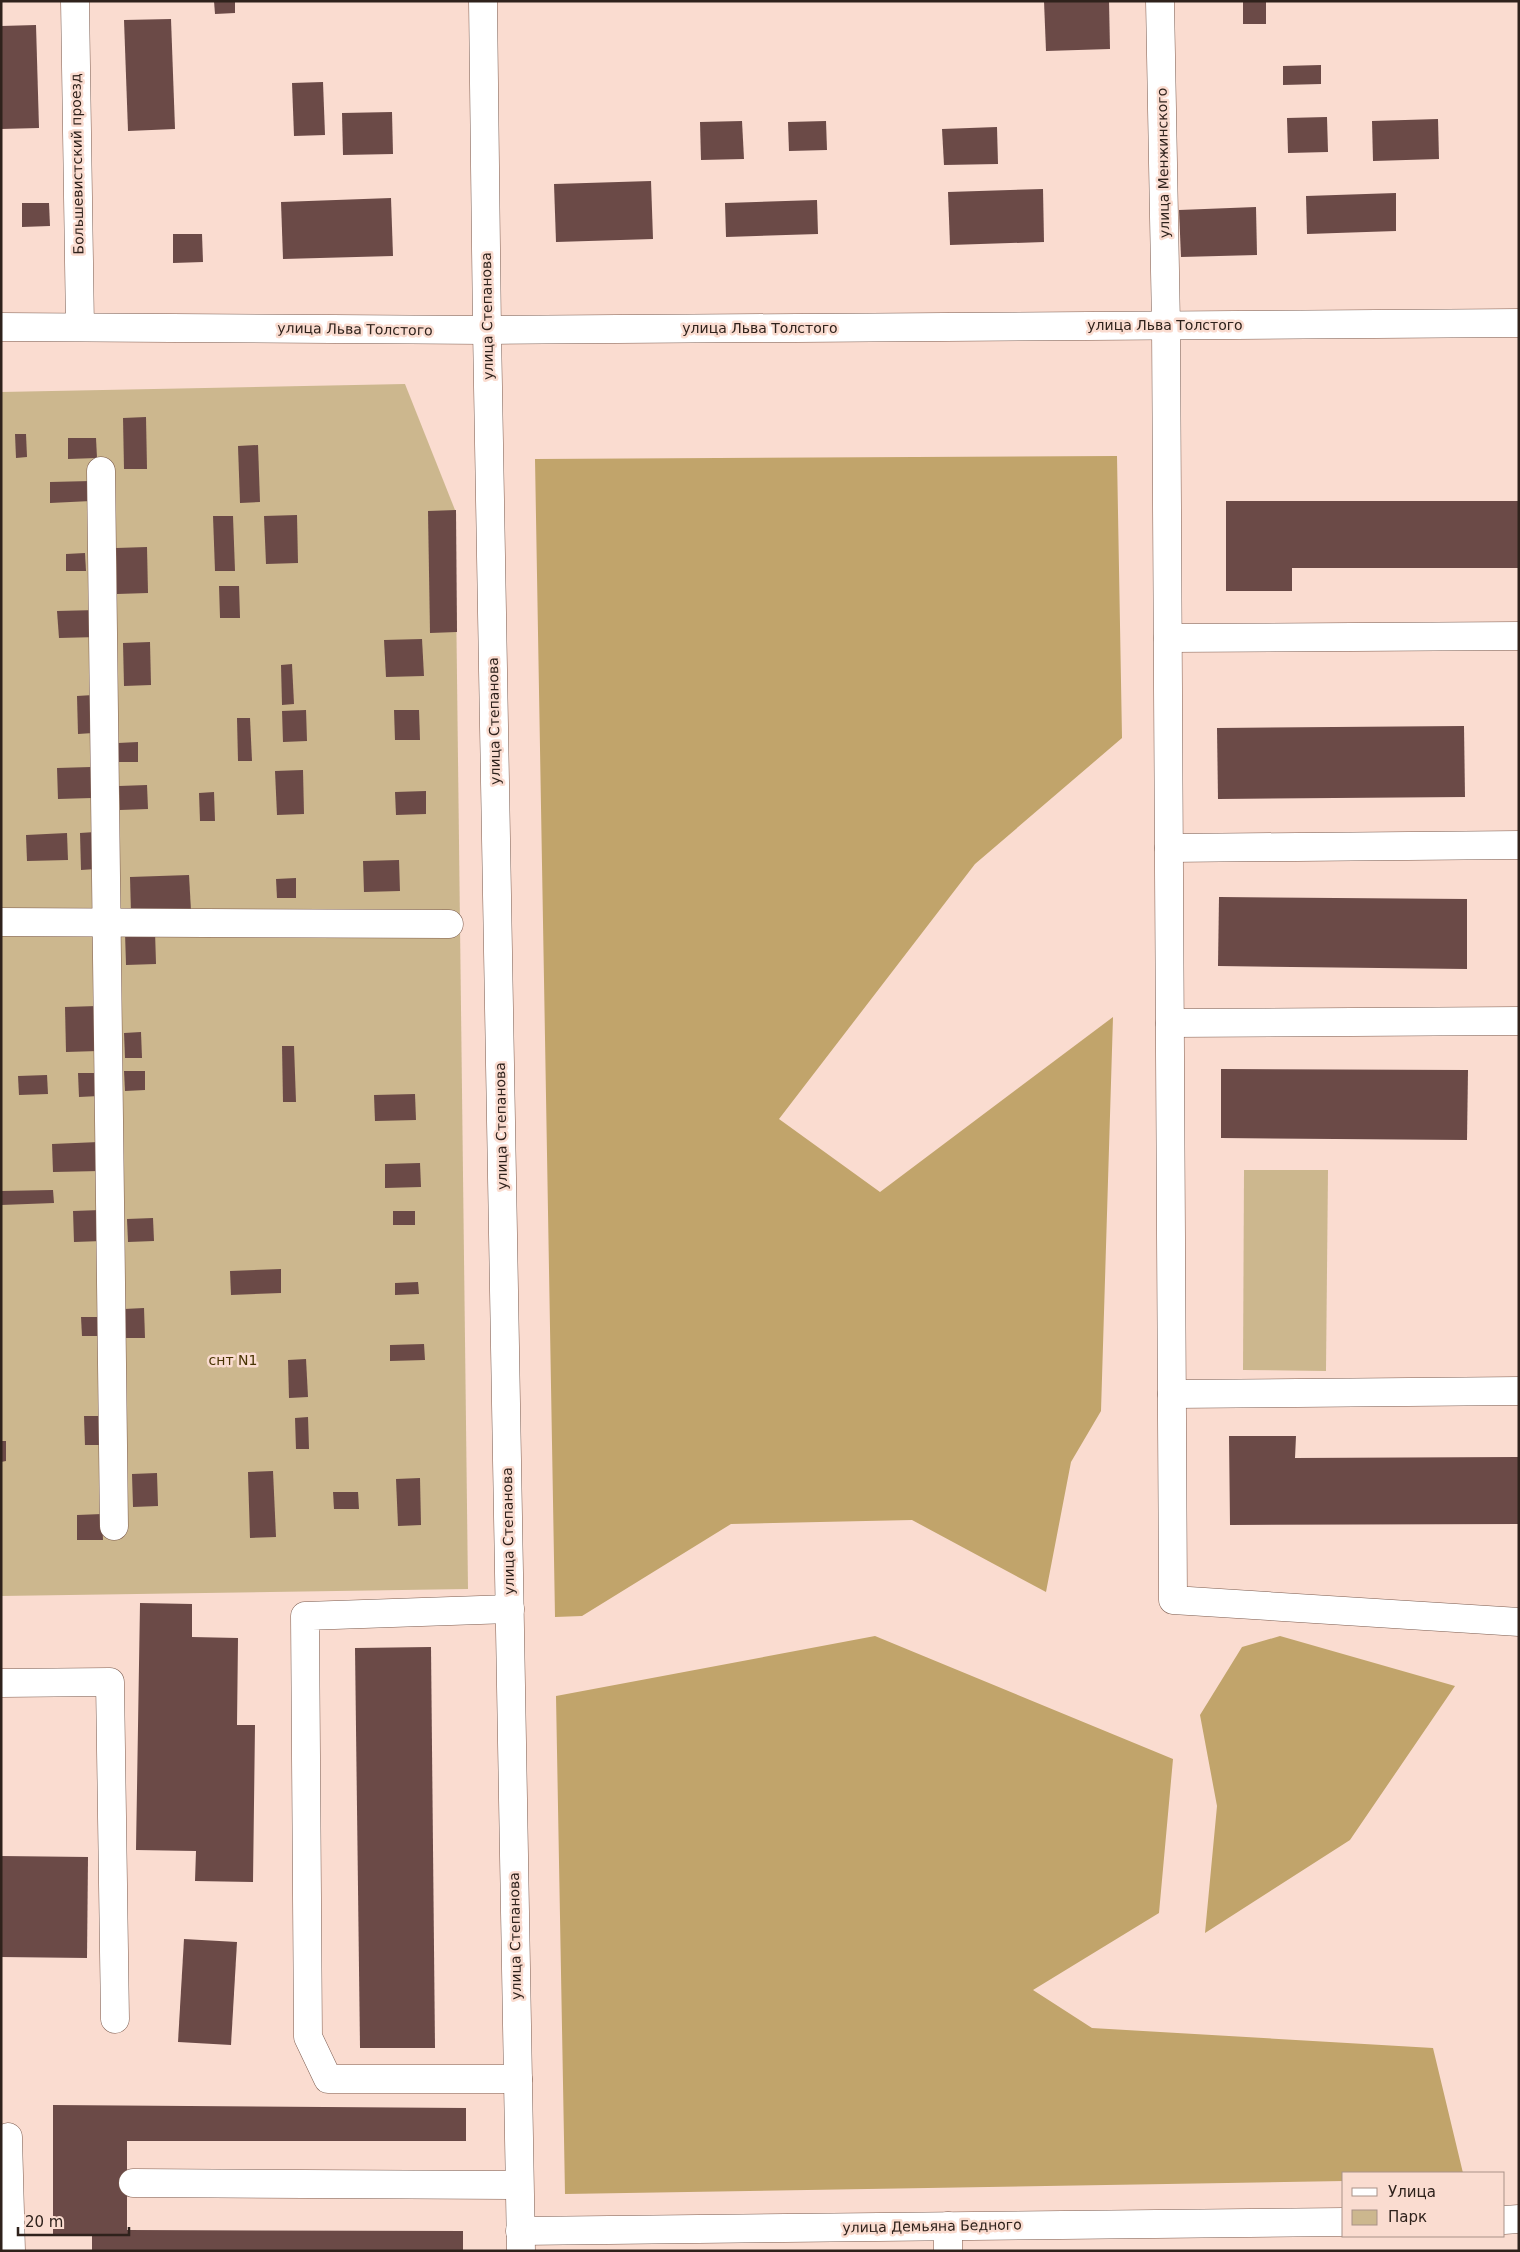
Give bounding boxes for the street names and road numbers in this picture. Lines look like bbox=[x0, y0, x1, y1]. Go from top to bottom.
street label: Большевистский проезд bbox=[67, 73, 87, 255]
street label: улица Менжинского bbox=[1154, 88, 1172, 238]
street label: улица Степанова bbox=[478, 252, 496, 380]
street label: улица Льва Толстого bbox=[1087, 317, 1243, 333]
street label: улица Льва Толстого bbox=[277, 320, 433, 338]
street label: улица Льва Толстого bbox=[682, 320, 838, 336]
street label: улица Степанова bbox=[485, 657, 503, 785]
street label: улица Степанова bbox=[492, 1062, 510, 1190]
street label: улица Степанова bbox=[499, 1467, 517, 1595]
street label: улица Степанова bbox=[506, 1872, 524, 2000]
street label: улица Демьяна Бедного bbox=[842, 2216, 1022, 2236]

